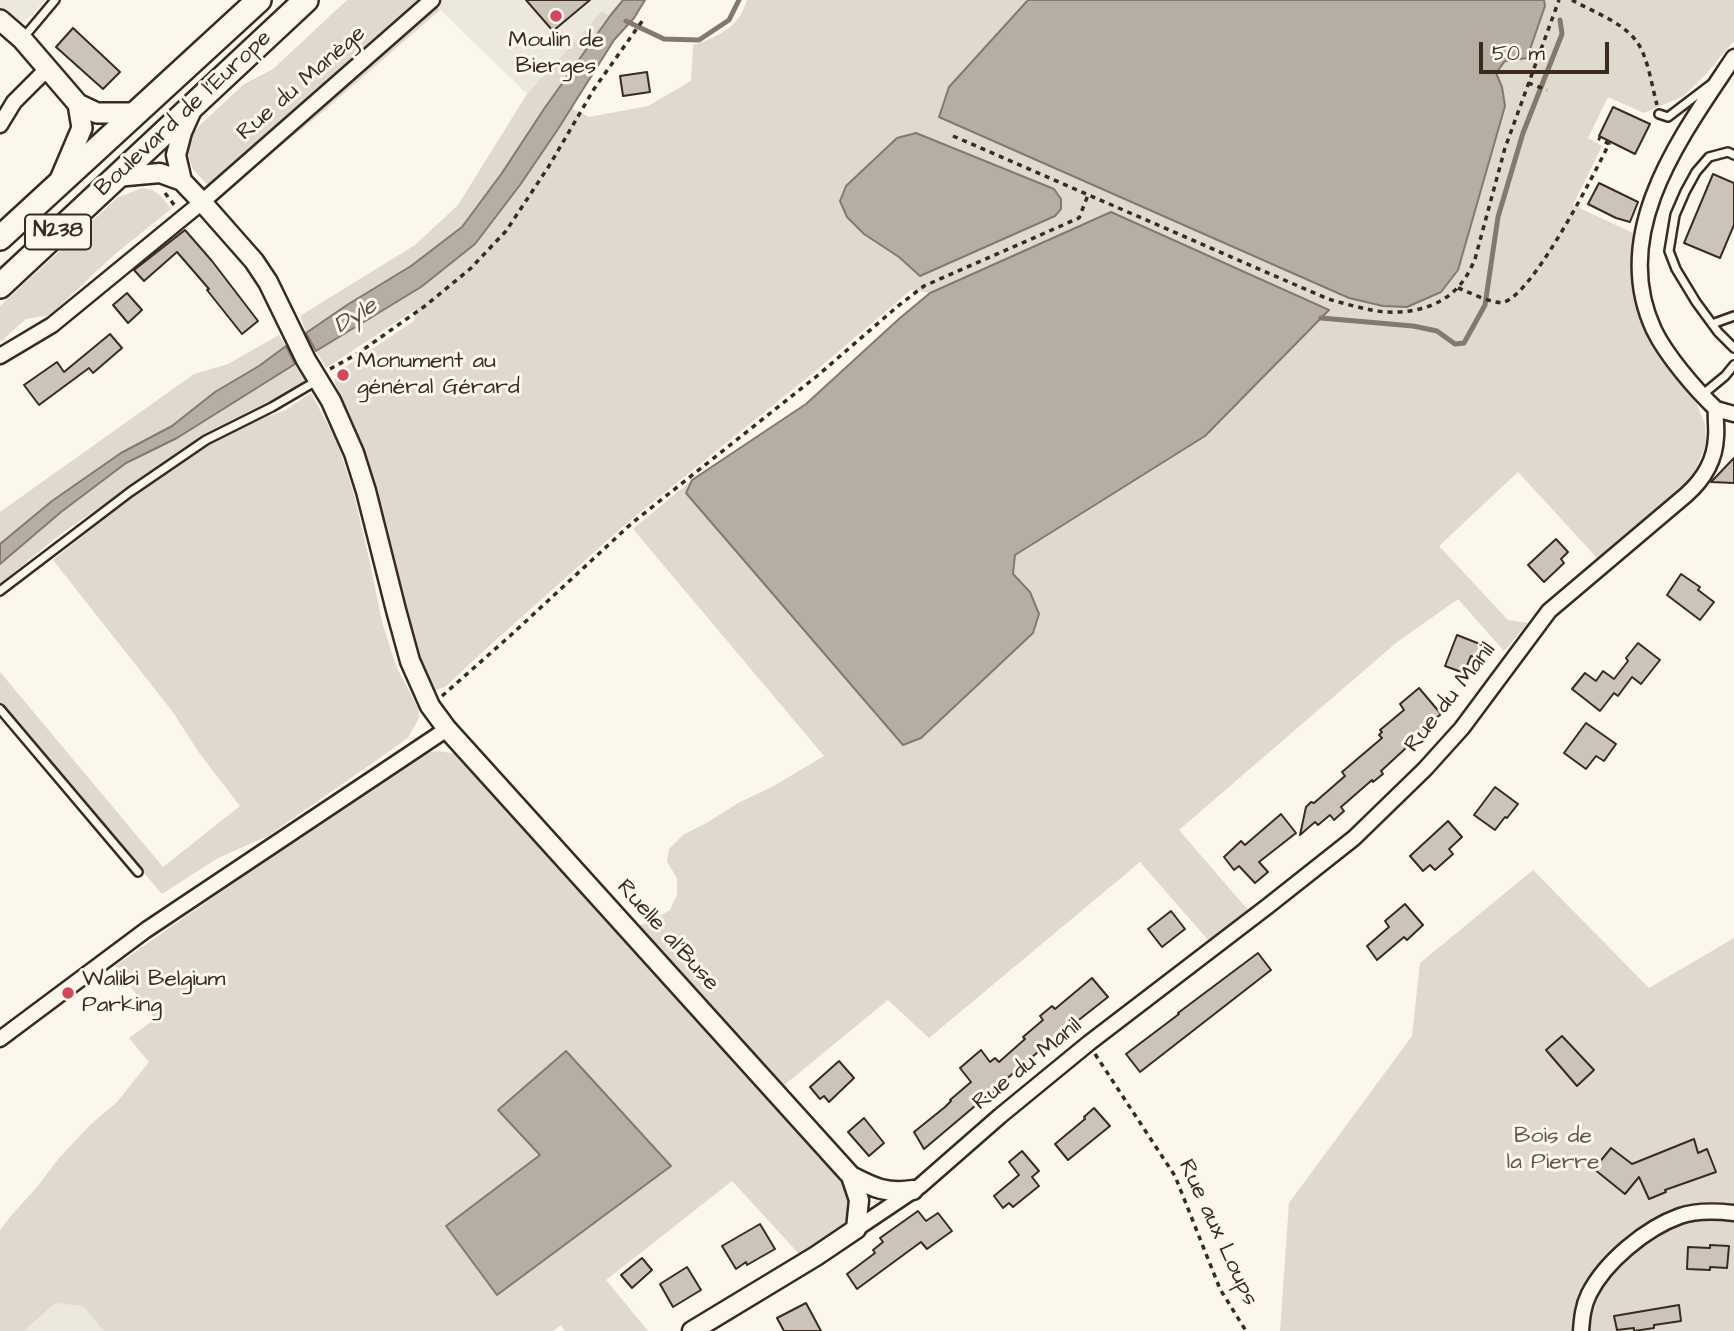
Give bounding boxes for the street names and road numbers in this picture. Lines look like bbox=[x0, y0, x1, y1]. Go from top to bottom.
street label: Rue du Manège bbox=[232, 21, 372, 147]
street label: Boulevard de l'Europe bbox=[90, 25, 278, 203]
road number: N238 bbox=[25, 215, 91, 250]
street label: Rue du Manil bbox=[1400, 638, 1502, 758]
street label: Ruelle al'Buse bbox=[610, 875, 724, 997]
street label: Rue du Manil bbox=[968, 1013, 1088, 1117]
street label: Rue aux Loups bbox=[1171, 1156, 1263, 1310]

